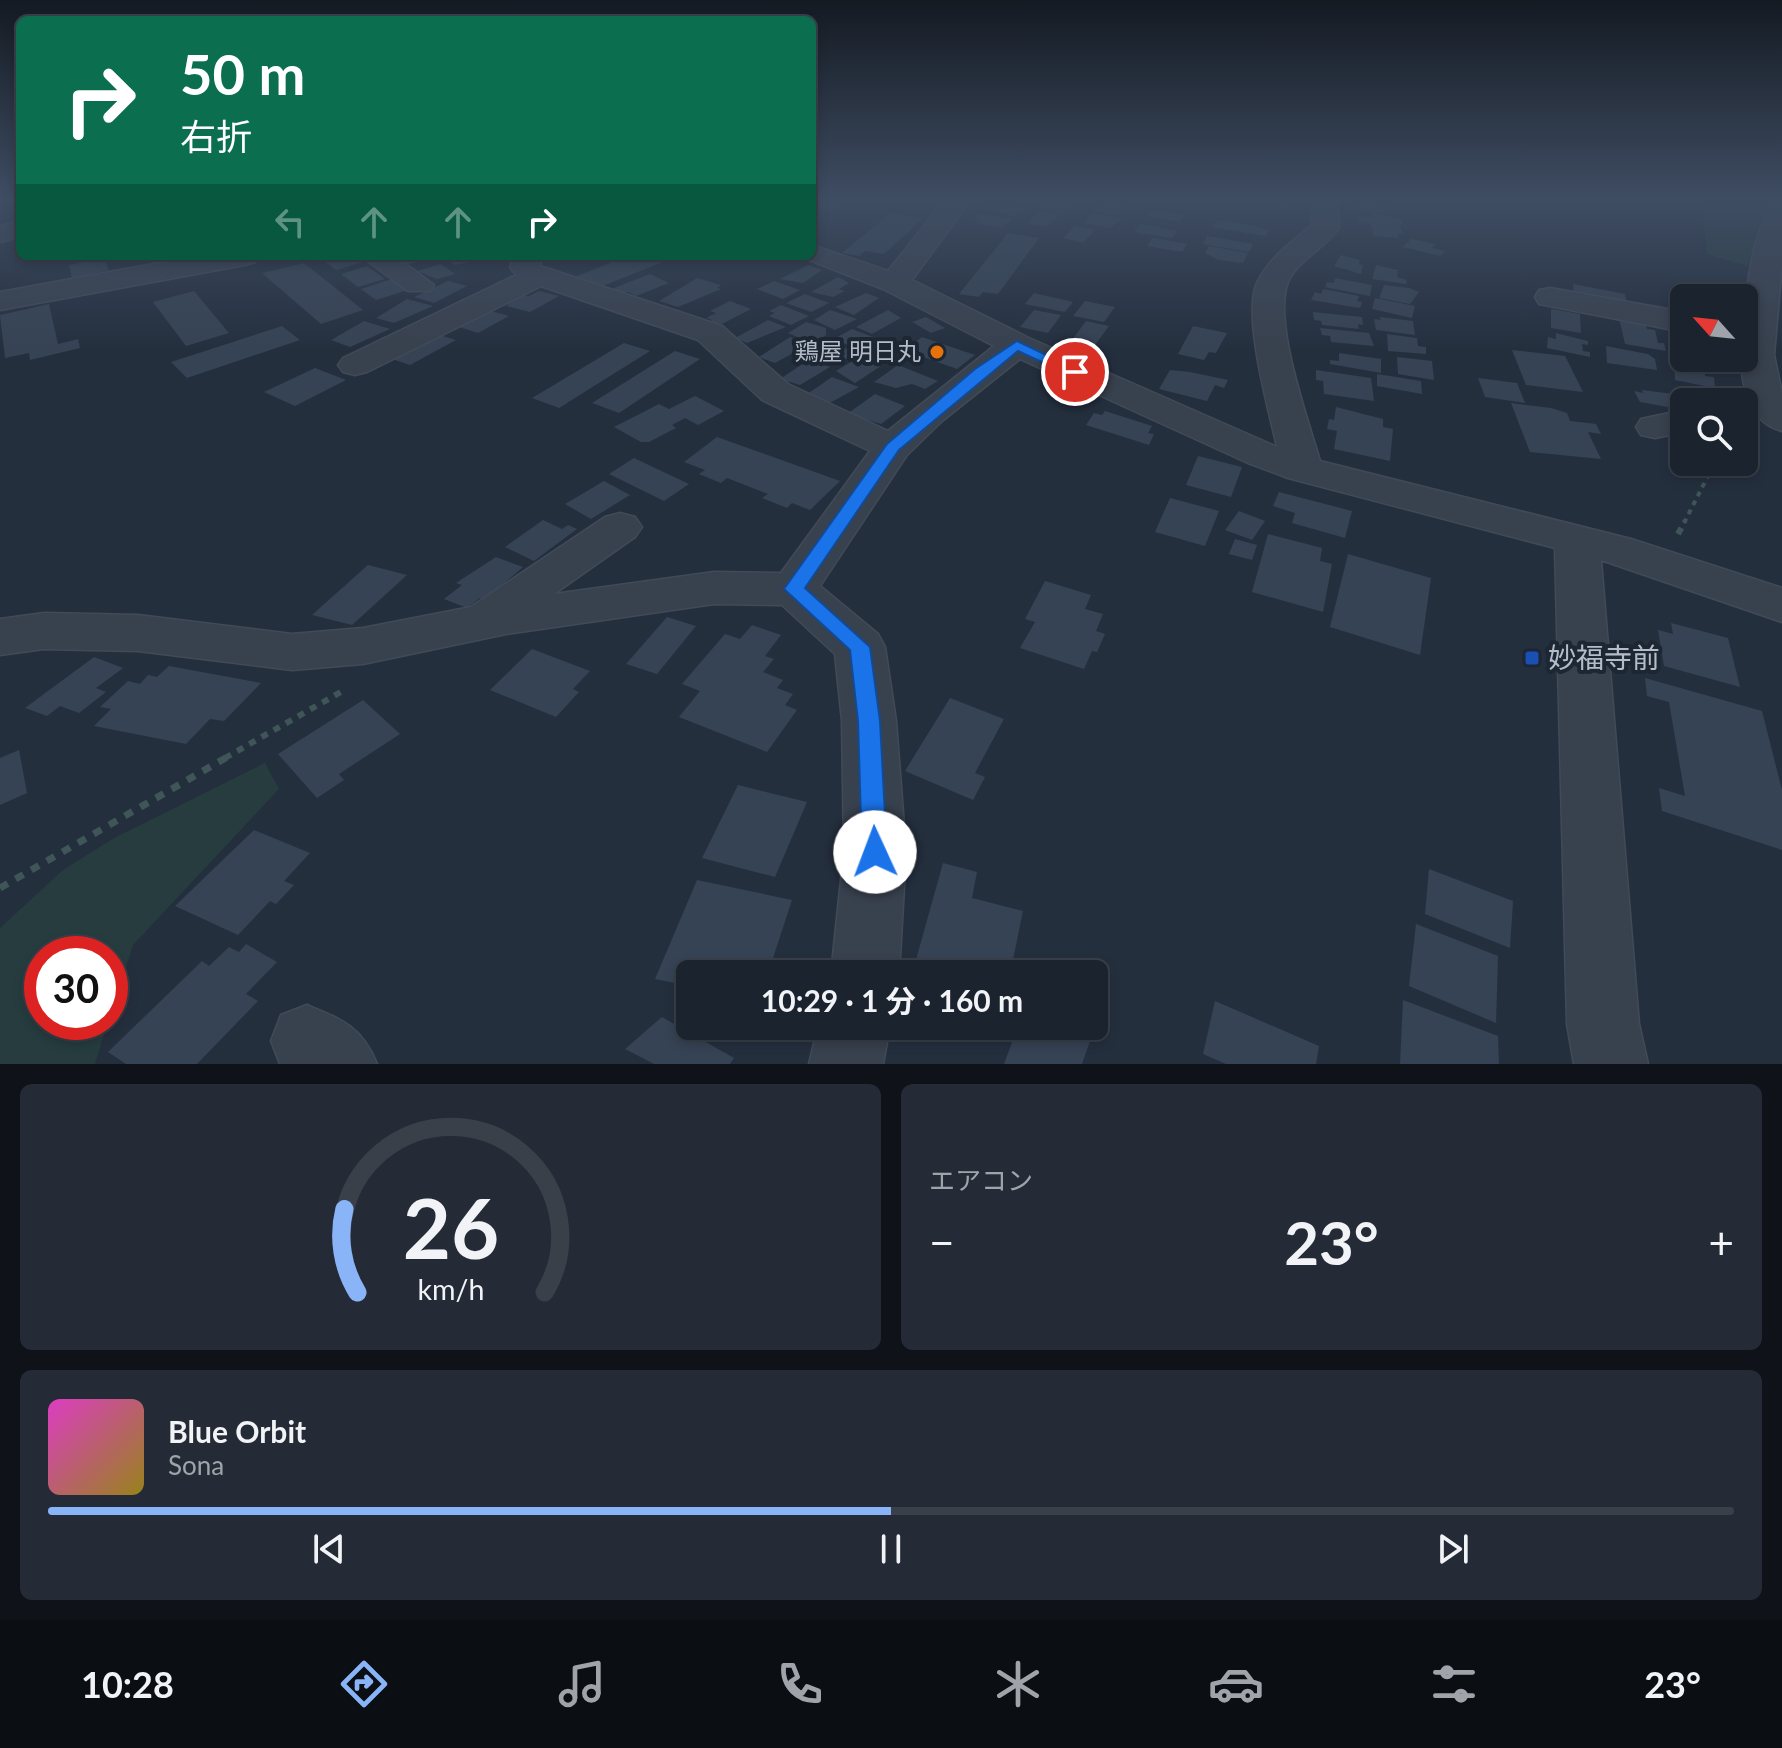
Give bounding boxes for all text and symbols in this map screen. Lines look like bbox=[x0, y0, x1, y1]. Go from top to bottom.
text: 50 m bbox=[180, 40, 305, 107]
icon: right bbox=[48, 48, 152, 152]
text: 右折 bbox=[180, 114, 252, 158]
icon: left bbox=[268, 200, 312, 244]
icon: ahead bbox=[352, 200, 396, 244]
icon: ahead bbox=[436, 200, 480, 244]
icon: right bbox=[520, 200, 564, 244]
north arrow bbox=[1670, 284, 1758, 372]
map controls bbox=[1670, 284, 1758, 476]
place label: 鶏屋 明日丸 bbox=[795, 336, 921, 365]
pin bbox=[1041, 338, 1109, 406]
marker: 鶏屋 明日丸 bbox=[928, 343, 946, 361]
icon: arrive bbox=[1053, 350, 1097, 394]
button: search bbox=[1670, 388, 1758, 476]
place label: 妙福寺前 bbox=[1548, 640, 1660, 674]
marker: 妙福寺前 bbox=[1523, 649, 1541, 667]
position arrow bbox=[833, 810, 917, 894]
speed limit sign: 30 bbox=[24, 936, 128, 1040]
text: 10:29 · 1 分 · 160 m bbox=[761, 982, 1023, 1018]
text: エアコン bbox=[929, 1164, 1033, 1196]
text: 26 bbox=[402, 1177, 499, 1277]
text: 23° bbox=[1284, 1206, 1379, 1278]
text: − bbox=[929, 1216, 955, 1268]
text: + bbox=[1708, 1216, 1734, 1268]
text: km/h bbox=[417, 1272, 484, 1306]
text: Blue Orbit bbox=[168, 1413, 306, 1449]
text: Sona bbox=[168, 1449, 224, 1481]
icon: previous bbox=[307, 1527, 351, 1571]
icon: pause bbox=[869, 1527, 913, 1571]
icon: next bbox=[1431, 1527, 1475, 1571]
icon: directions bbox=[336, 1656, 392, 1712]
icon: music bbox=[554, 1656, 610, 1712]
icon: phone bbox=[772, 1656, 828, 1712]
icon: climate bbox=[990, 1656, 1046, 1712]
icon: car bbox=[1208, 1656, 1264, 1712]
icon: filters bbox=[1426, 1656, 1482, 1712]
text: 10:28 bbox=[81, 1662, 174, 1706]
text: 23° bbox=[1644, 1662, 1701, 1706]

